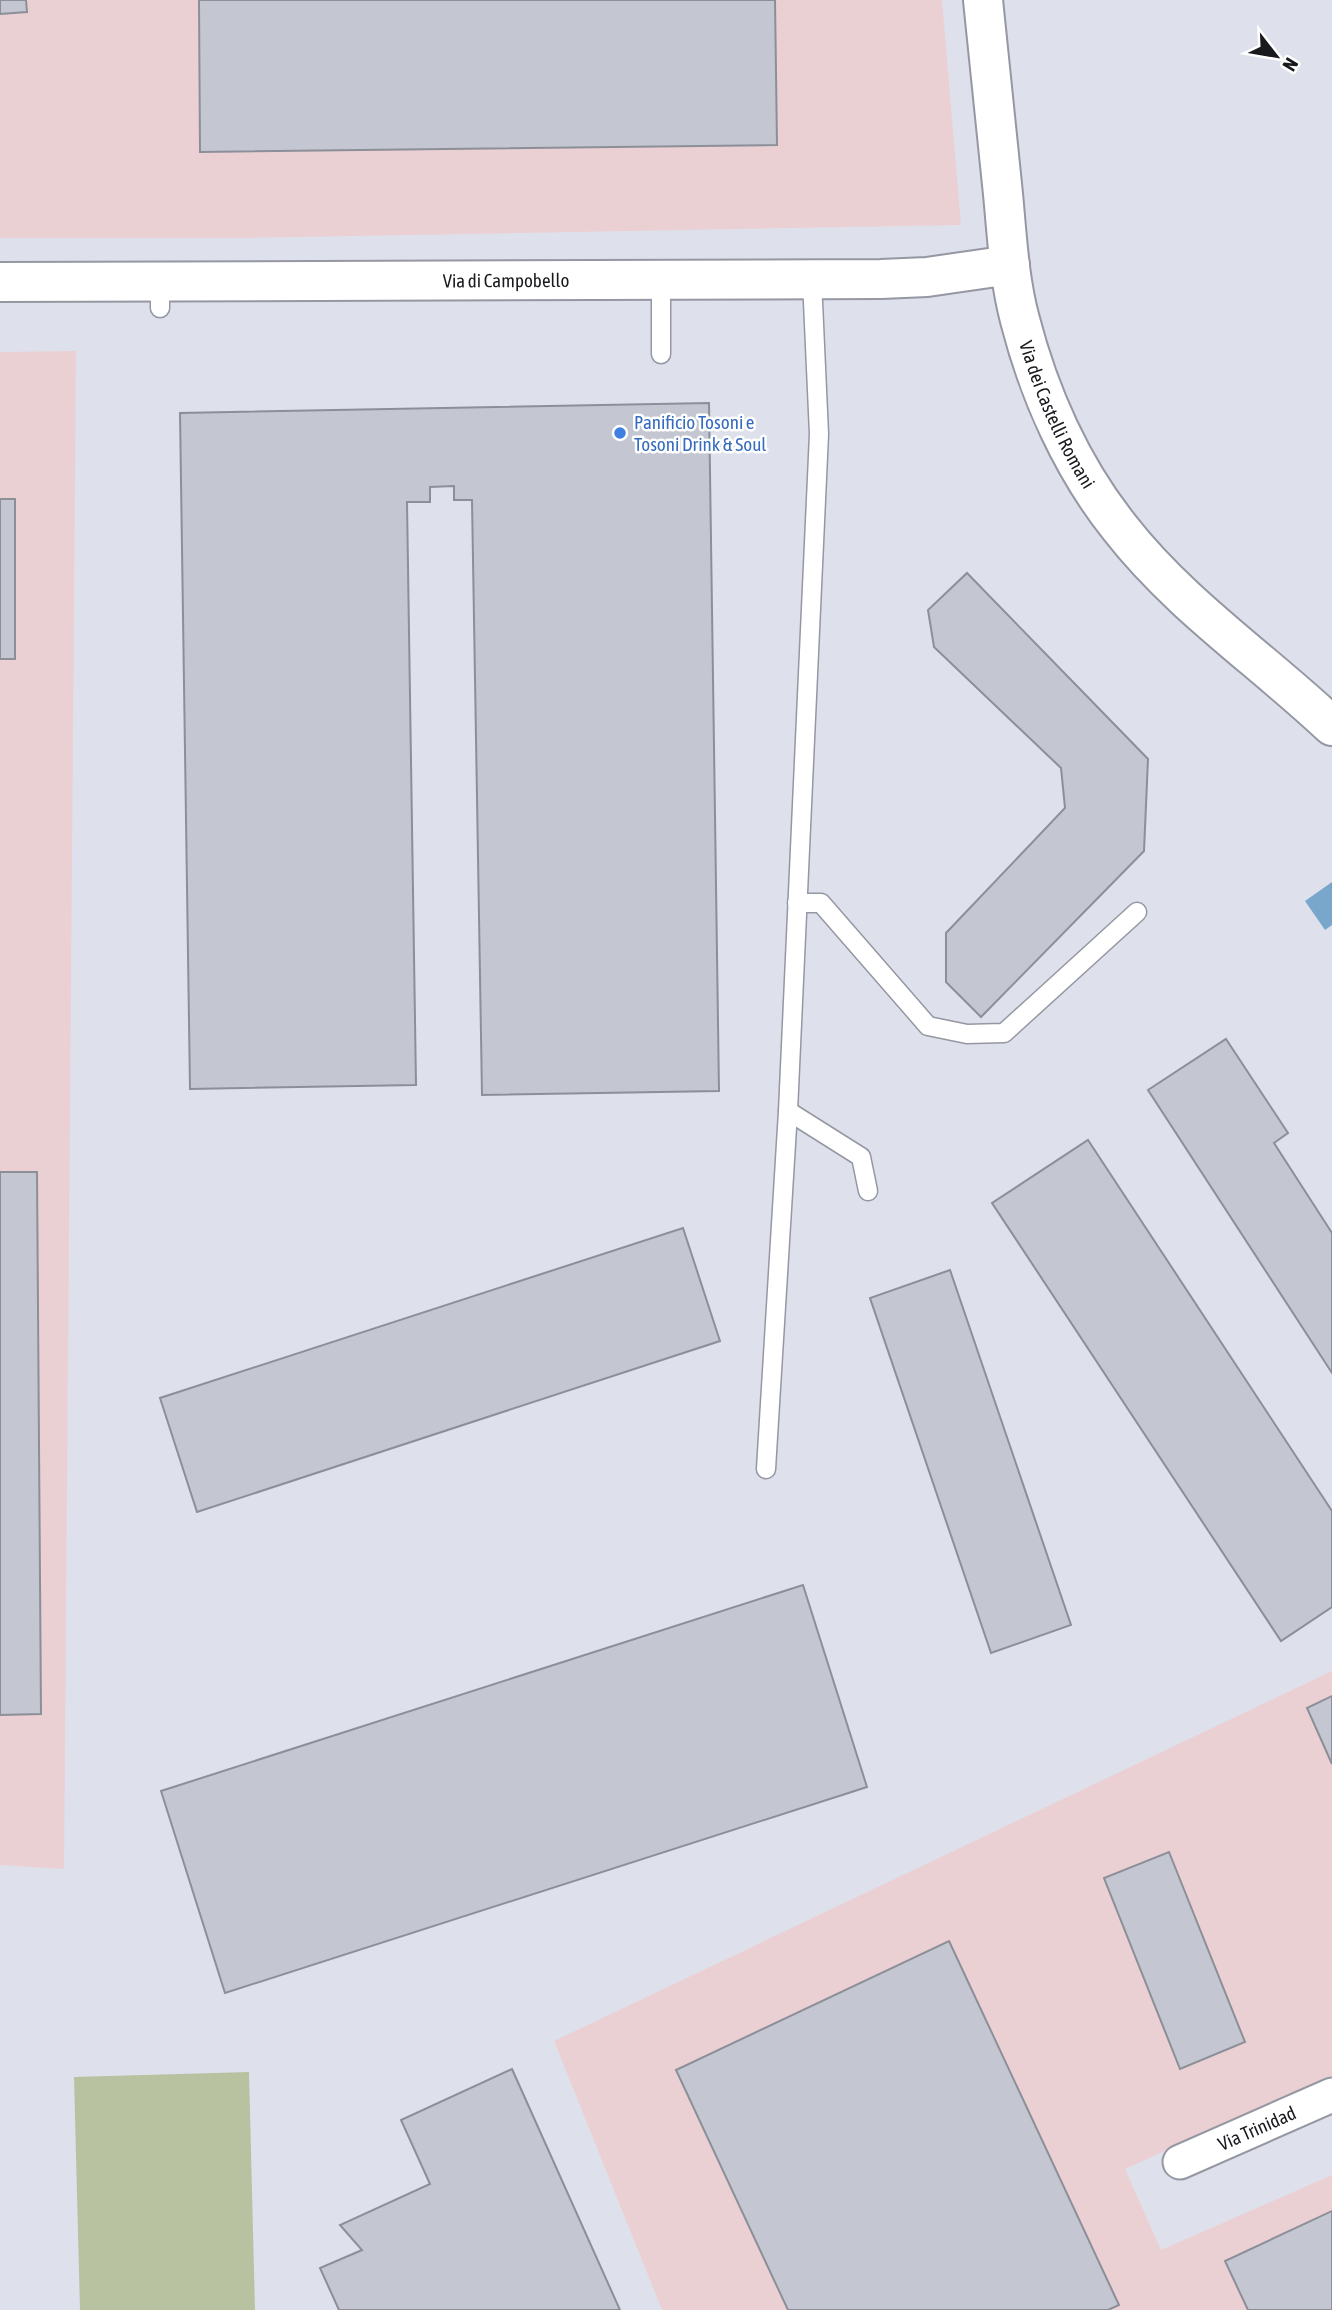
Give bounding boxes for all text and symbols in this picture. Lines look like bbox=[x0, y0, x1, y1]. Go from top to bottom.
north arrow bbox=[1241, 21, 1311, 91]
text: N bbox=[1278, 54, 1303, 75]
street label: Via di Campobello bbox=[443, 269, 569, 291]
street label: Via dei Castelli Romani bbox=[1015, 338, 1100, 492]
place label: Panificio Tosoni e Tosoni Drink & Soul bbox=[634, 411, 766, 455]
marker: Panificio Tosoni e Tosoni Drink & Soul bbox=[612, 425, 628, 441]
street label: Via Trinidad bbox=[1215, 2101, 1299, 2155]

